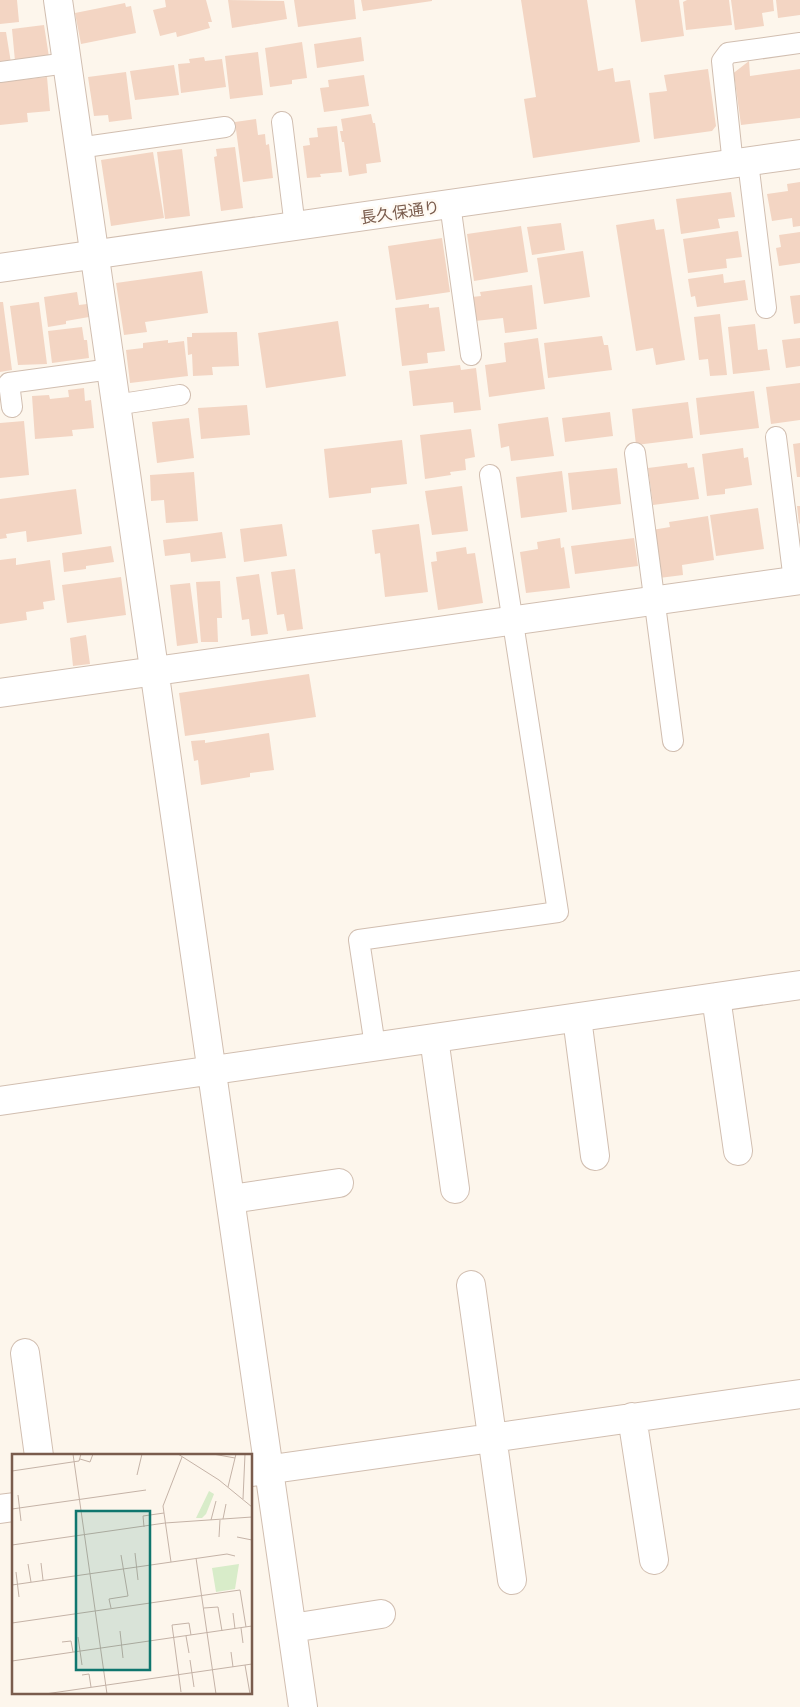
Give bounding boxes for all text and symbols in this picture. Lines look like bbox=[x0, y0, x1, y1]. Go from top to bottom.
street label: 長久保通り bbox=[359, 198, 441, 227]
inset map bbox=[12, 1454, 252, 1694]

